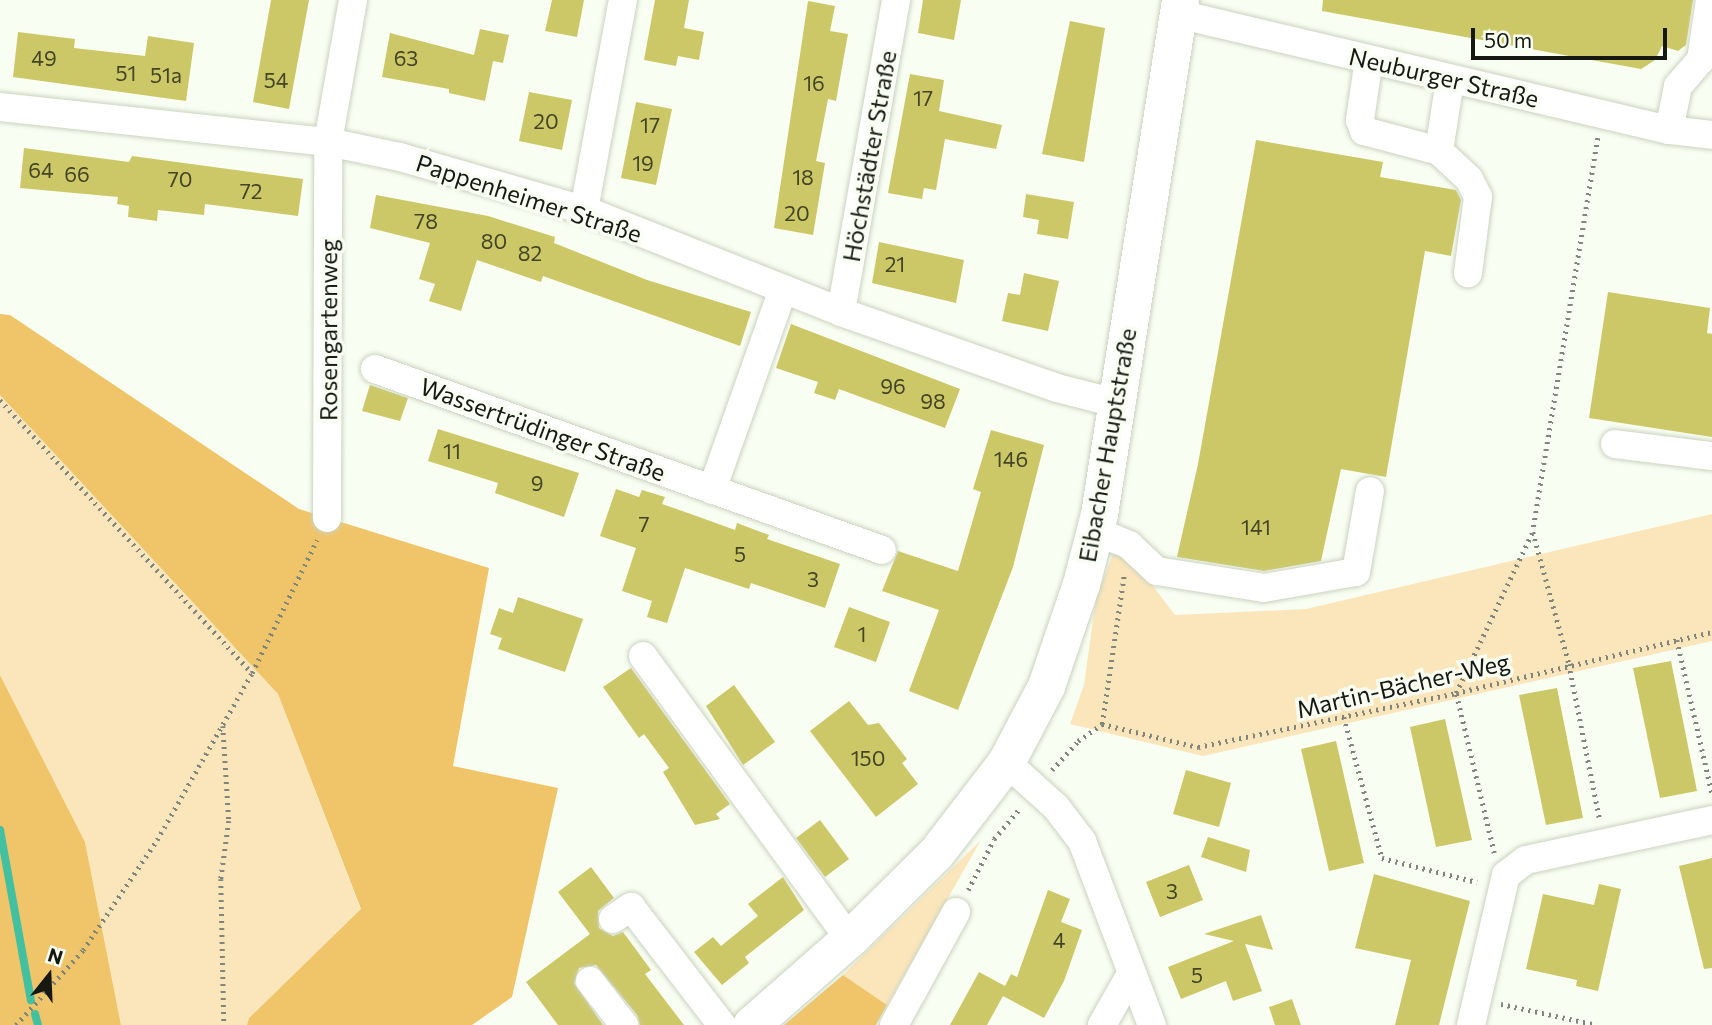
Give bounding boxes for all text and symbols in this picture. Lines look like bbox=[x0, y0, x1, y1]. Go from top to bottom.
scale bar bbox=[1474, 14, 1670, 58]
text: 50 m bbox=[1484, 27, 1532, 52]
street label: Neuburger Straße bbox=[1346, 41, 1542, 113]
house number: 49 bbox=[31, 45, 57, 71]
house number: 63 bbox=[394, 45, 418, 71]
street label: Höchstädter Straße bbox=[836, 48, 902, 264]
house number: 51 bbox=[115, 60, 137, 86]
house number: 51a bbox=[150, 62, 182, 88]
house number: 54 bbox=[264, 67, 288, 93]
house number: 16 bbox=[803, 70, 825, 96]
house number: 17 bbox=[913, 85, 933, 111]
house number: 20 bbox=[533, 108, 559, 134]
house number: 17 bbox=[640, 112, 660, 138]
street label: Pappenheimer Straße bbox=[413, 148, 645, 248]
house number: 19 bbox=[632, 150, 654, 176]
house number: 64 bbox=[28, 157, 54, 183]
house number: 66 bbox=[64, 161, 90, 187]
house number: 18 bbox=[792, 164, 814, 190]
house number: 70 bbox=[168, 166, 192, 192]
house number: 72 bbox=[240, 178, 262, 204]
house number: 20 bbox=[784, 200, 810, 226]
house number: 78 bbox=[414, 208, 438, 234]
house number: 80 bbox=[481, 228, 507, 254]
street label: Rosengartenweg bbox=[314, 239, 342, 421]
house number: 82 bbox=[518, 240, 542, 266]
house number: 21 bbox=[885, 251, 905, 277]
street label: Eibacher Hauptstraße bbox=[1072, 326, 1142, 564]
street label: Wassertrüdinger Straße bbox=[416, 371, 670, 487]
house number: 96 bbox=[880, 373, 906, 399]
house number: 98 bbox=[920, 388, 946, 414]
house number: 11 bbox=[443, 438, 461, 464]
house number: 146 bbox=[994, 446, 1028, 472]
house number: 9 bbox=[531, 470, 543, 496]
house number: 7 bbox=[638, 511, 650, 537]
house number: 141 bbox=[1241, 514, 1271, 540]
house number: 5 bbox=[734, 541, 746, 567]
house number: 3 bbox=[807, 566, 819, 592]
house number: 1 bbox=[858, 621, 866, 647]
street label: Martin-Bächer-Weg bbox=[1294, 646, 1512, 724]
house number: 150 bbox=[851, 745, 885, 771]
house number: 3 bbox=[1166, 878, 1178, 904]
house number: 4 bbox=[1053, 927, 1065, 953]
north arrow bbox=[14, 941, 84, 1011]
text: N bbox=[45, 942, 66, 969]
house number: 5 bbox=[1191, 962, 1203, 988]

